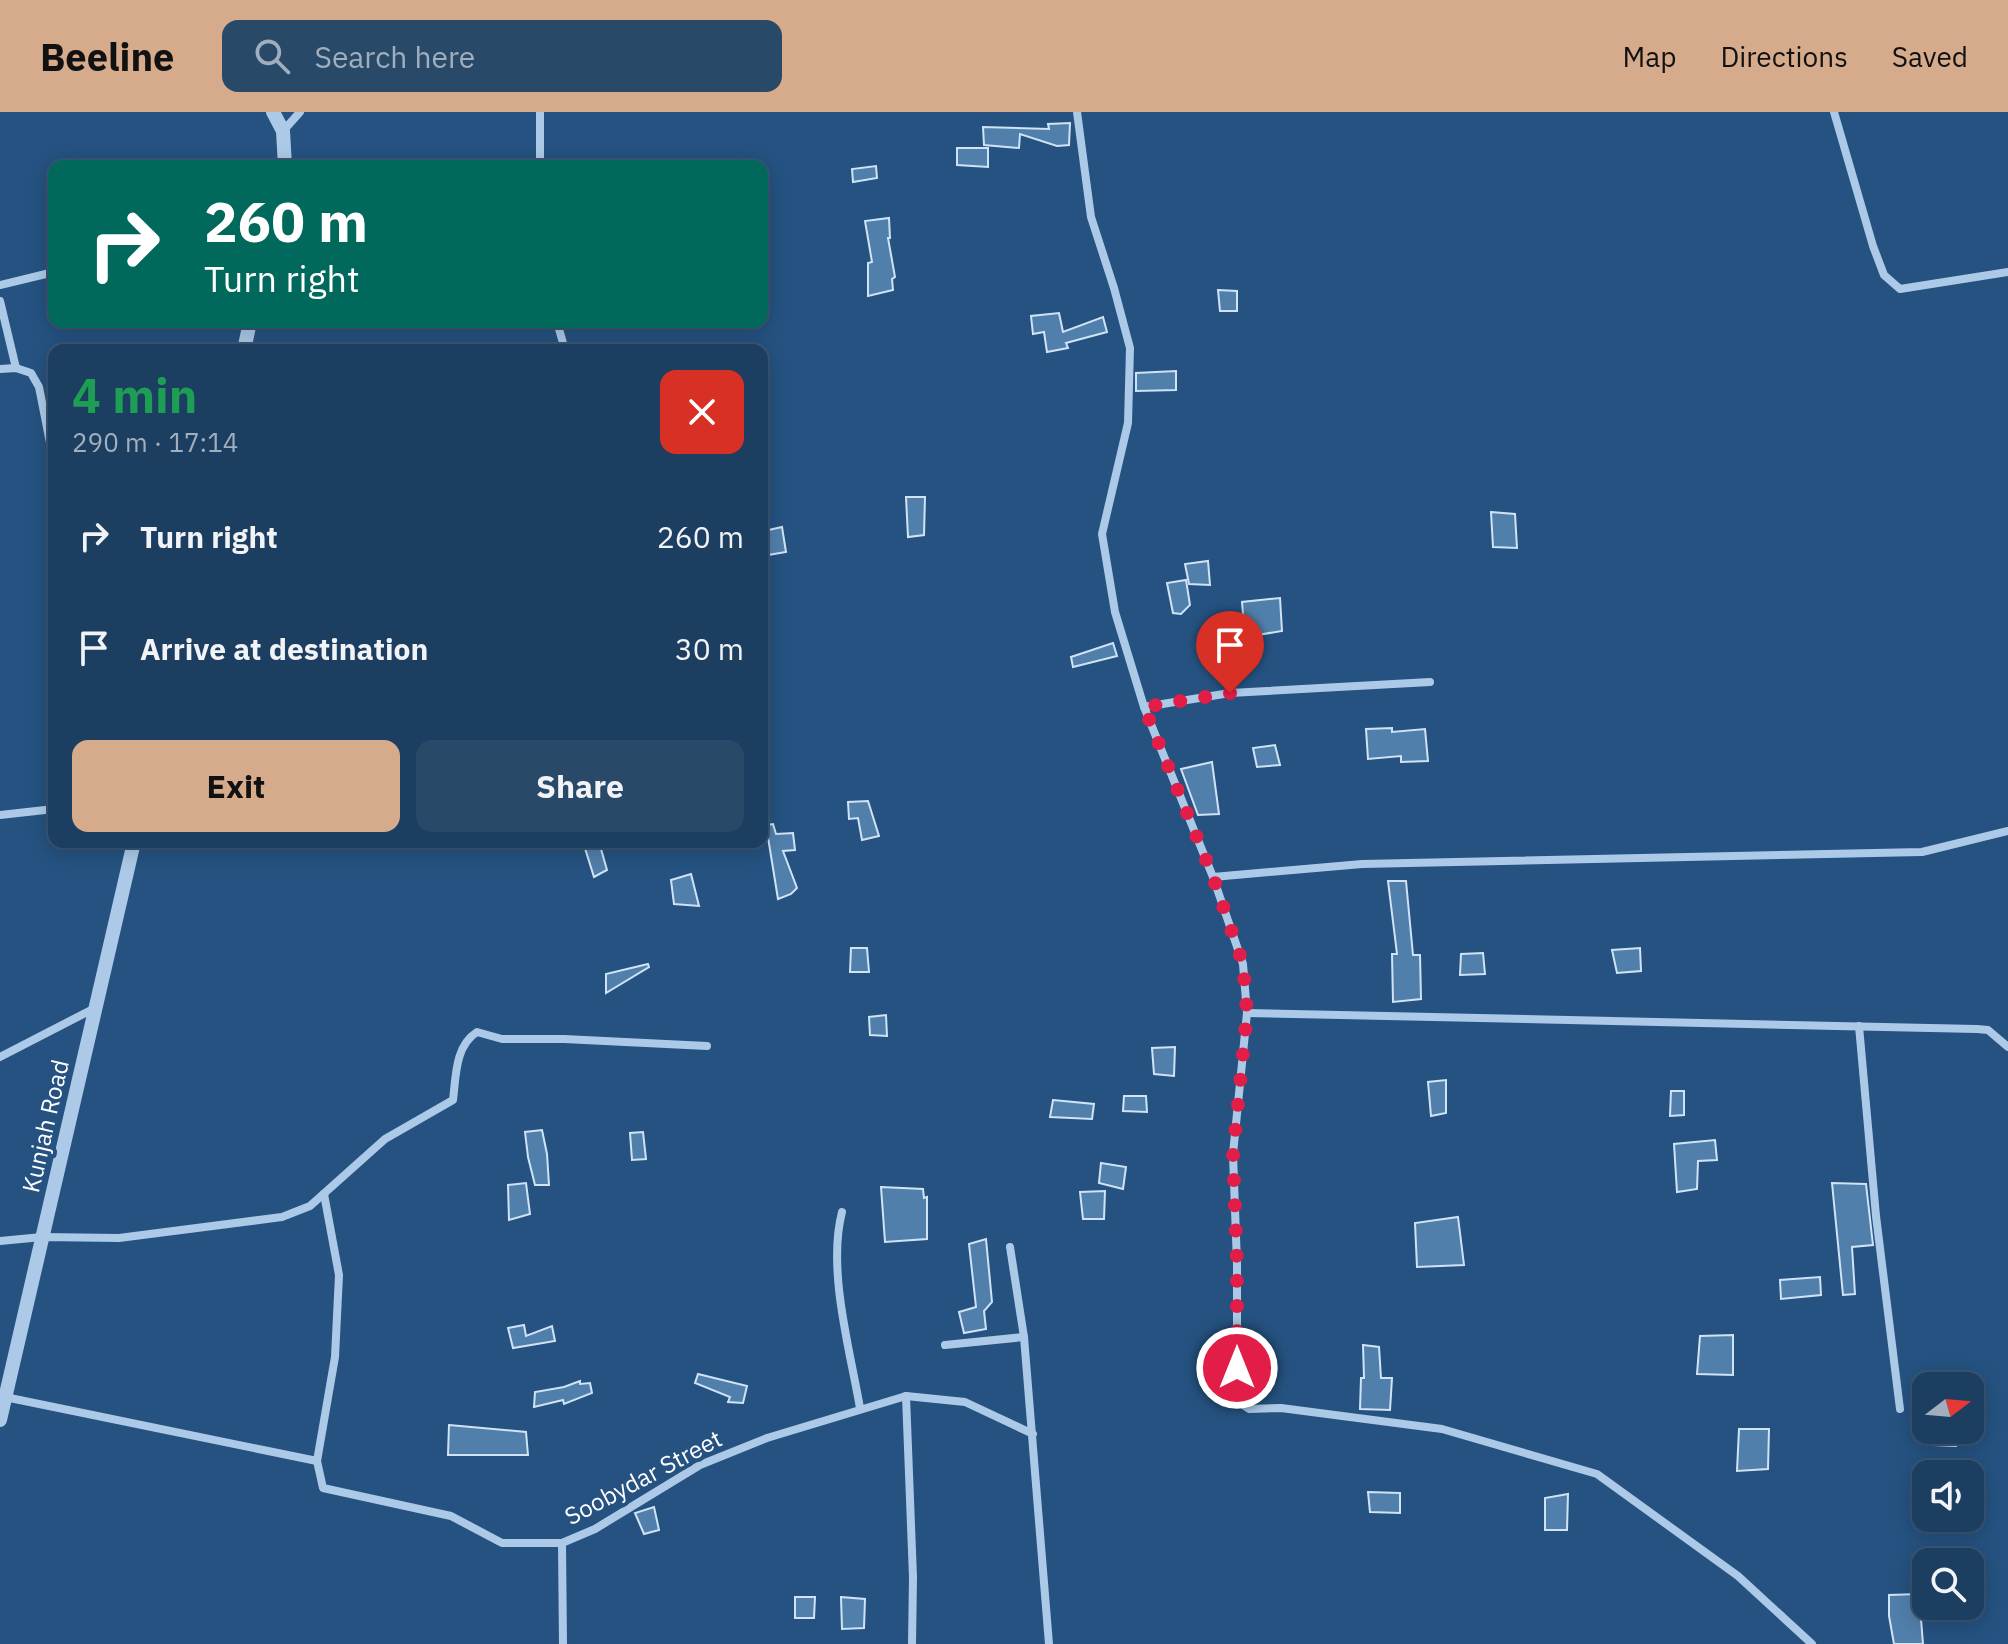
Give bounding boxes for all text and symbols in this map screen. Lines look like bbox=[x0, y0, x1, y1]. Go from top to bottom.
search box bbox=[222, 20, 782, 92]
text: Beeline bbox=[40, 32, 174, 81]
icon: search bbox=[250, 34, 294, 78]
text: Search here bbox=[314, 37, 475, 76]
text: Map bbox=[1622, 38, 1676, 75]
text: Directions bbox=[1720, 38, 1848, 75]
text: Saved bbox=[1892, 38, 1968, 75]
text: 260 m bbox=[204, 185, 368, 257]
icon: right bbox=[72, 192, 176, 296]
text: Turn right bbox=[204, 255, 360, 302]
text: 4 min bbox=[72, 364, 197, 426]
button: close bbox=[660, 370, 744, 454]
text: 290 m · 17:14 bbox=[72, 425, 238, 459]
icon: right bbox=[72, 514, 116, 558]
text: Turn right bbox=[140, 517, 278, 556]
text: 260 m bbox=[657, 517, 744, 556]
pin bbox=[1196, 611, 1264, 693]
icon: arrive bbox=[1208, 623, 1252, 667]
icon: arrive bbox=[72, 626, 116, 670]
text: Arrive at destination bbox=[140, 629, 428, 668]
text: 30 m bbox=[675, 629, 744, 668]
button: Exit bbox=[72, 740, 400, 832]
button: Share bbox=[416, 740, 744, 832]
street label: Kunjah Road bbox=[14, 1056, 76, 1196]
position arrow bbox=[1195, 1326, 1279, 1410]
north arrow bbox=[1912, 1372, 1984, 1444]
map controls bbox=[1912, 1372, 1984, 1620]
street label: Soobydar Street bbox=[559, 1422, 727, 1532]
button: sound bbox=[1912, 1460, 1984, 1532]
button: search bbox=[1912, 1548, 1984, 1620]

